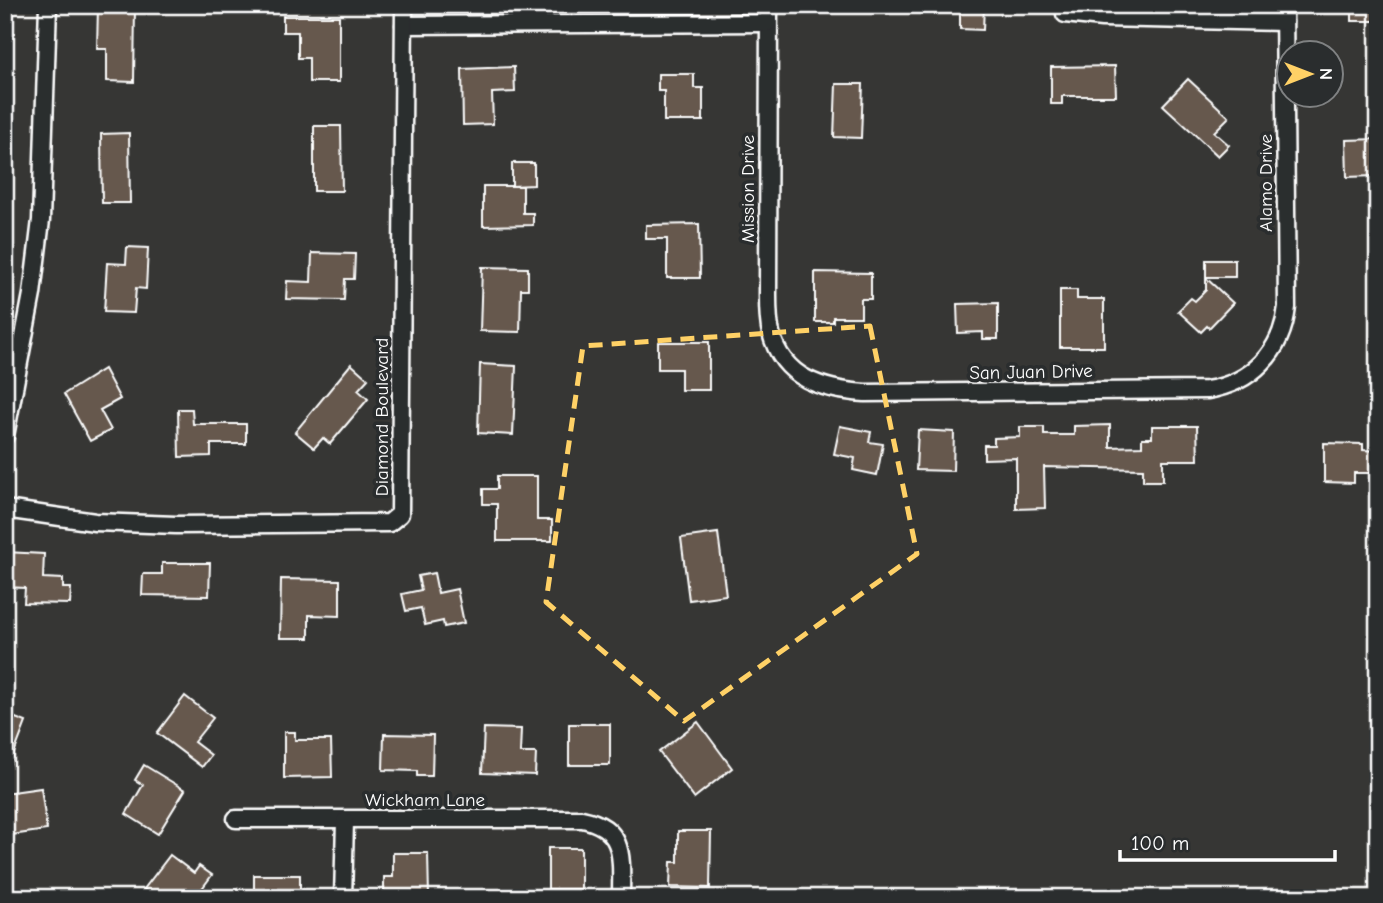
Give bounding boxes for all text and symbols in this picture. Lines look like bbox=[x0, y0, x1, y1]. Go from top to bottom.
north arrow bbox=[1274, 38, 1344, 108]
text: N bbox=[1315, 68, 1337, 80]
street label: Alamo Drive bbox=[1255, 134, 1277, 232]
street label: Mission Drive bbox=[737, 135, 759, 243]
street label: Diamond Boulevard bbox=[371, 338, 393, 496]
street label: San Juan Drive bbox=[969, 360, 1093, 384]
street label: Wickham Lane bbox=[365, 789, 485, 811]
scale bar bbox=[1120, 819, 1336, 863]
text: 100 m bbox=[1131, 831, 1189, 855]

